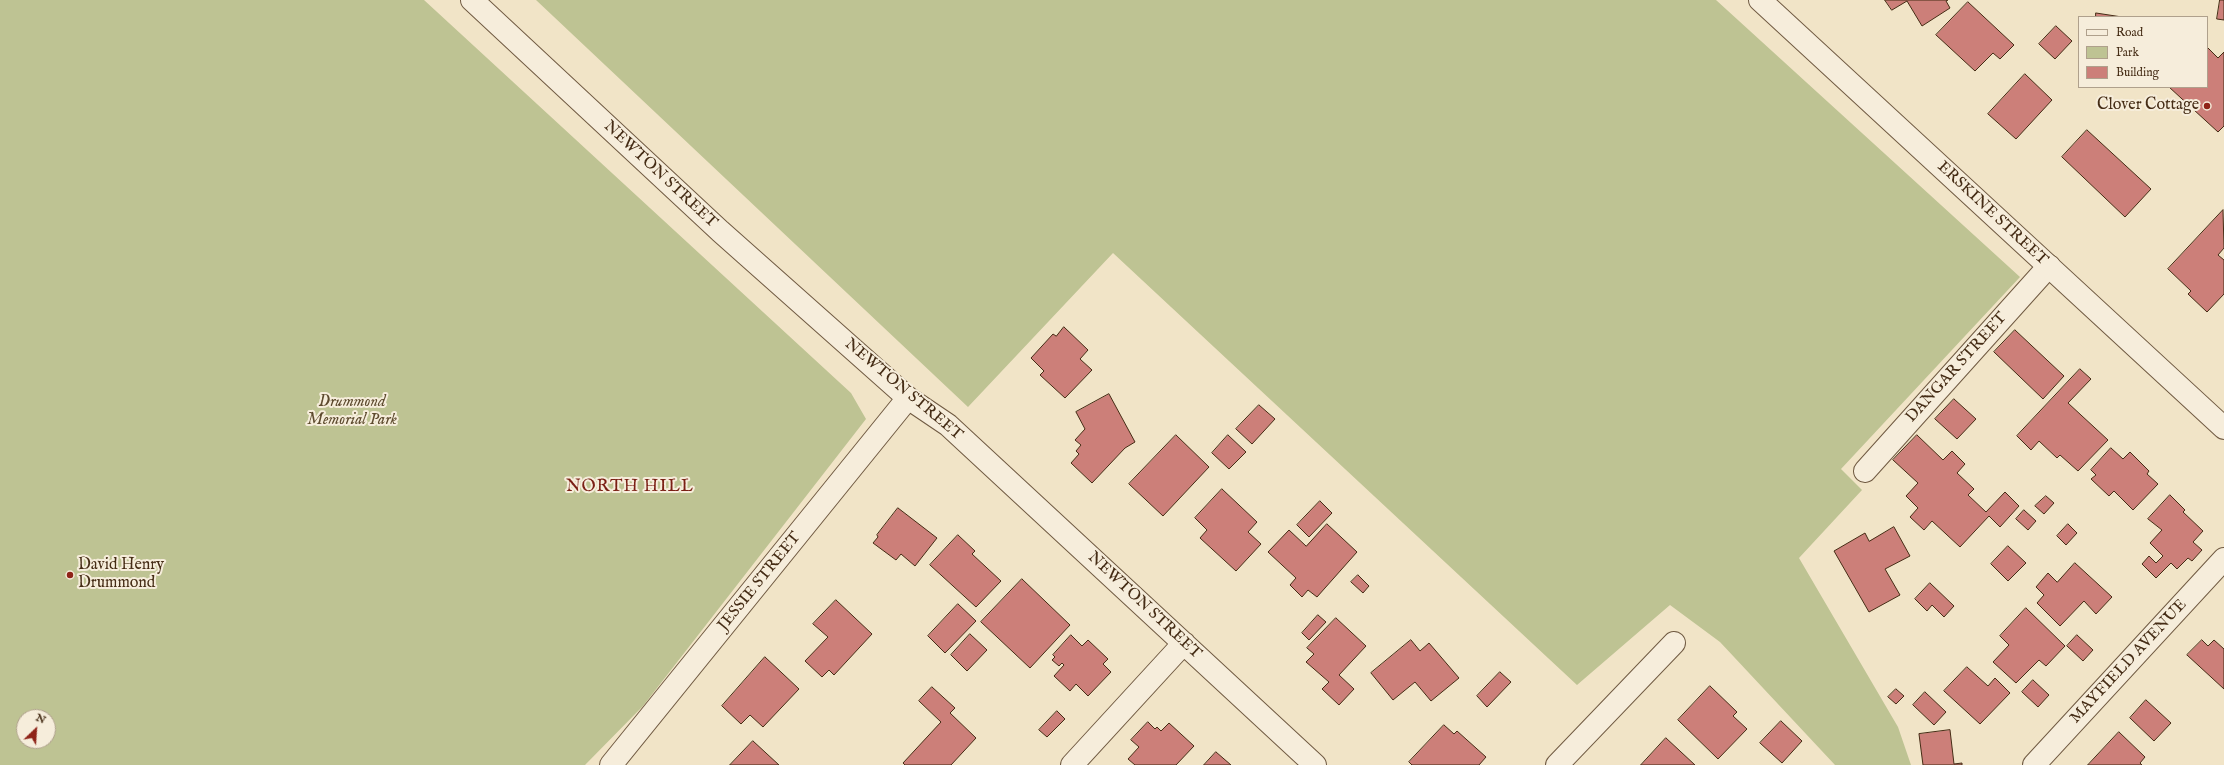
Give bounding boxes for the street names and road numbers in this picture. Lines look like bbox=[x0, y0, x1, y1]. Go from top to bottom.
street label: NEWTON STREET bbox=[599, 117, 721, 233]
street label: ERSKINE STREET bbox=[1933, 158, 2051, 270]
street label: DANGAR STREET bbox=[1902, 309, 2012, 427]
street label: NEWTON STREET bbox=[840, 335, 966, 445]
street label: JESSIE STREET bbox=[714, 529, 806, 635]
street label: NEWTON STREET bbox=[1083, 548, 1205, 664]
street label: MAYFIELD AVENUE bbox=[2066, 596, 2192, 728]

